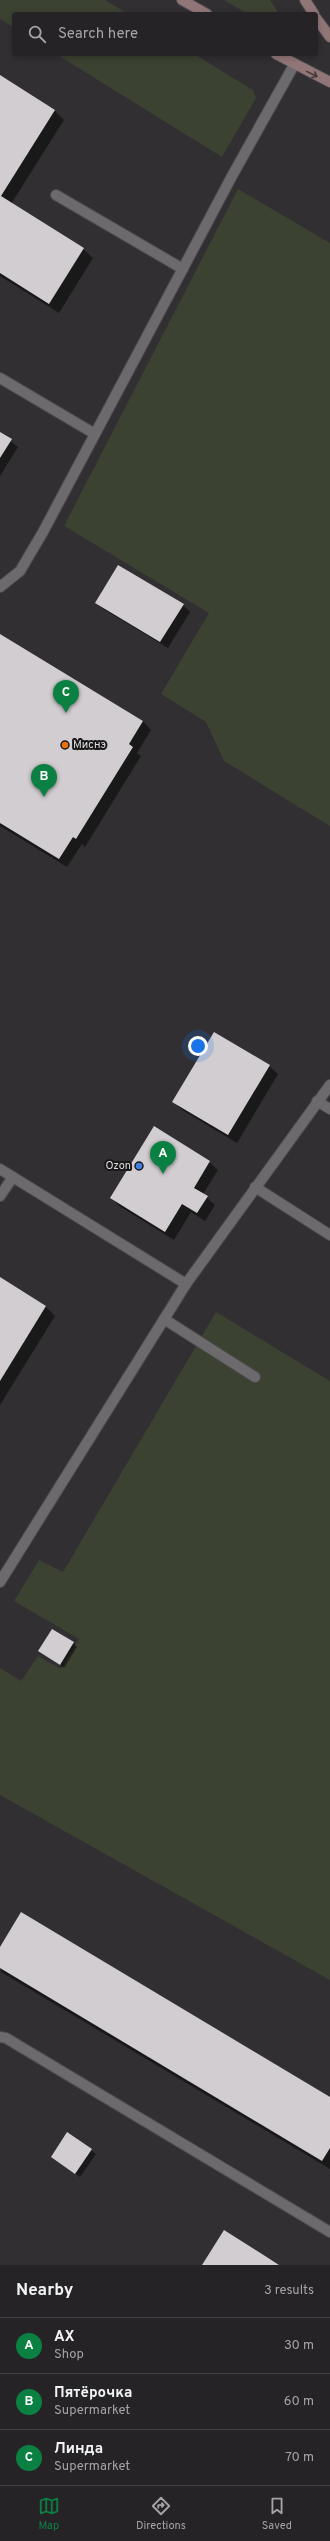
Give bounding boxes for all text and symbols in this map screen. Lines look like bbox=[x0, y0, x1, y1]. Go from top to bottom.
search box bbox=[12, 12, 318, 56]
icon: search bbox=[26, 23, 48, 45]
text: Search here bbox=[58, 25, 138, 44]
one-way arrow bbox=[306, 70, 318, 78]
pin: C bbox=[53, 680, 79, 713]
place label: Миснэ bbox=[73, 738, 106, 752]
marker: Миснэ bbox=[60, 740, 70, 750]
pin: B bbox=[31, 764, 57, 797]
your location bbox=[188, 1036, 208, 1056]
pin: A bbox=[150, 1141, 176, 1174]
place label: Ozon bbox=[105, 1159, 131, 1173]
marker: Ozon bbox=[134, 1161, 144, 1171]
text: Nearby bbox=[16, 2280, 73, 2302]
text: 3 results bbox=[264, 2283, 314, 2299]
text: АХ bbox=[54, 2328, 75, 2347]
text: A bbox=[24, 2338, 34, 2354]
text: 30 m bbox=[284, 2338, 314, 2354]
text: Shop bbox=[54, 2347, 84, 2363]
text: Пятёрочка bbox=[54, 2384, 132, 2403]
text: B bbox=[25, 2394, 33, 2410]
text: 60 m bbox=[284, 2394, 314, 2410]
text: Supermarket bbox=[54, 2403, 130, 2419]
text: Линда bbox=[54, 2440, 103, 2459]
text: C bbox=[25, 2450, 33, 2466]
text: 70 m bbox=[285, 2450, 314, 2466]
text: Supermarket bbox=[54, 2459, 130, 2475]
tab: Map bbox=[38, 2495, 60, 2533]
tab: Directions bbox=[136, 2495, 186, 2533]
tab: Saved bbox=[262, 2495, 292, 2533]

